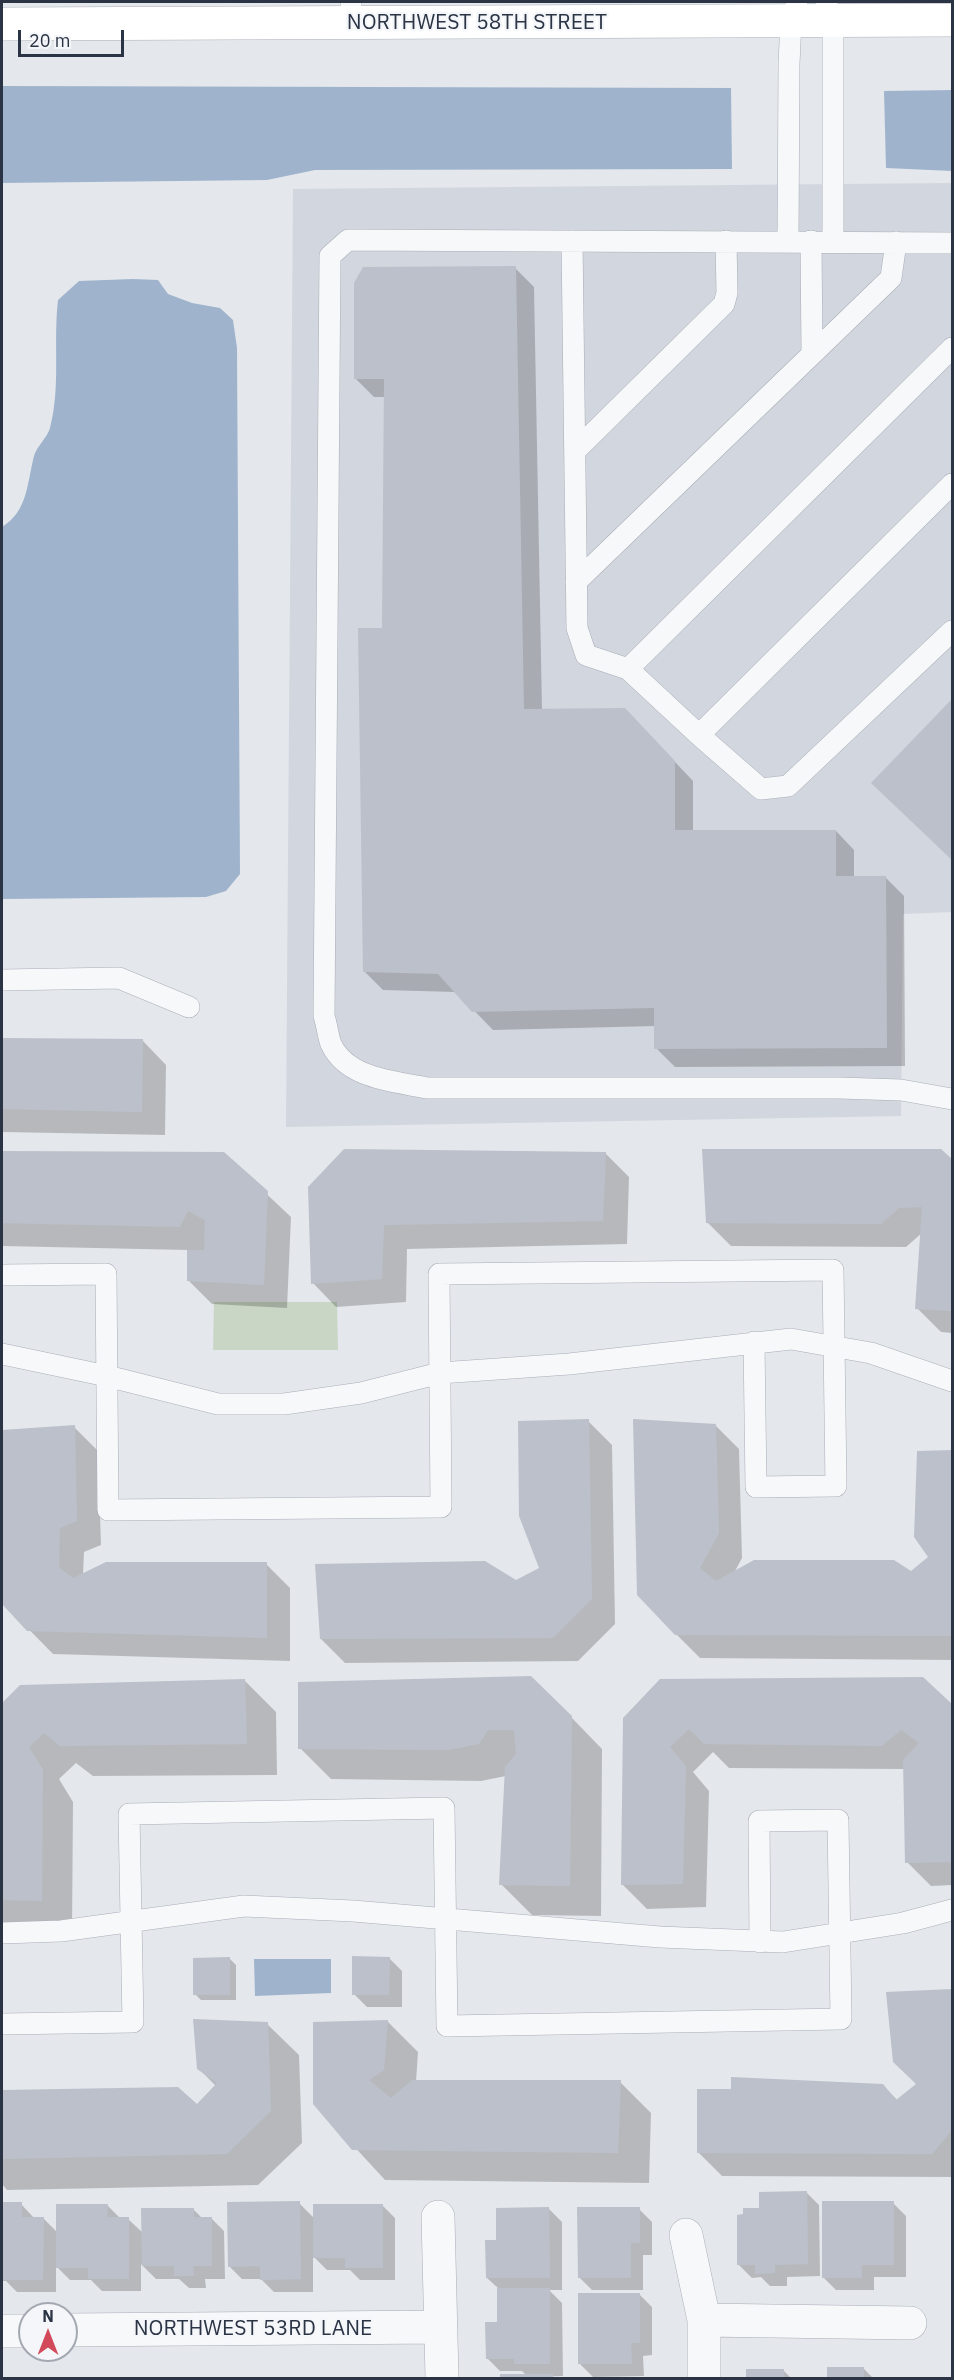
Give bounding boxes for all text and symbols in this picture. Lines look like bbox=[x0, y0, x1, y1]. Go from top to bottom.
street label: NORTHWEST 58TH STREET bbox=[347, 10, 607, 36]
scale bar bbox=[21, 18, 128, 56]
text: 20 m bbox=[29, 29, 71, 52]
north arrow bbox=[18, 2302, 78, 2362]
text: N bbox=[42, 2306, 54, 2326]
street label: NORTHWEST 53RD LANE bbox=[134, 2316, 372, 2342]

